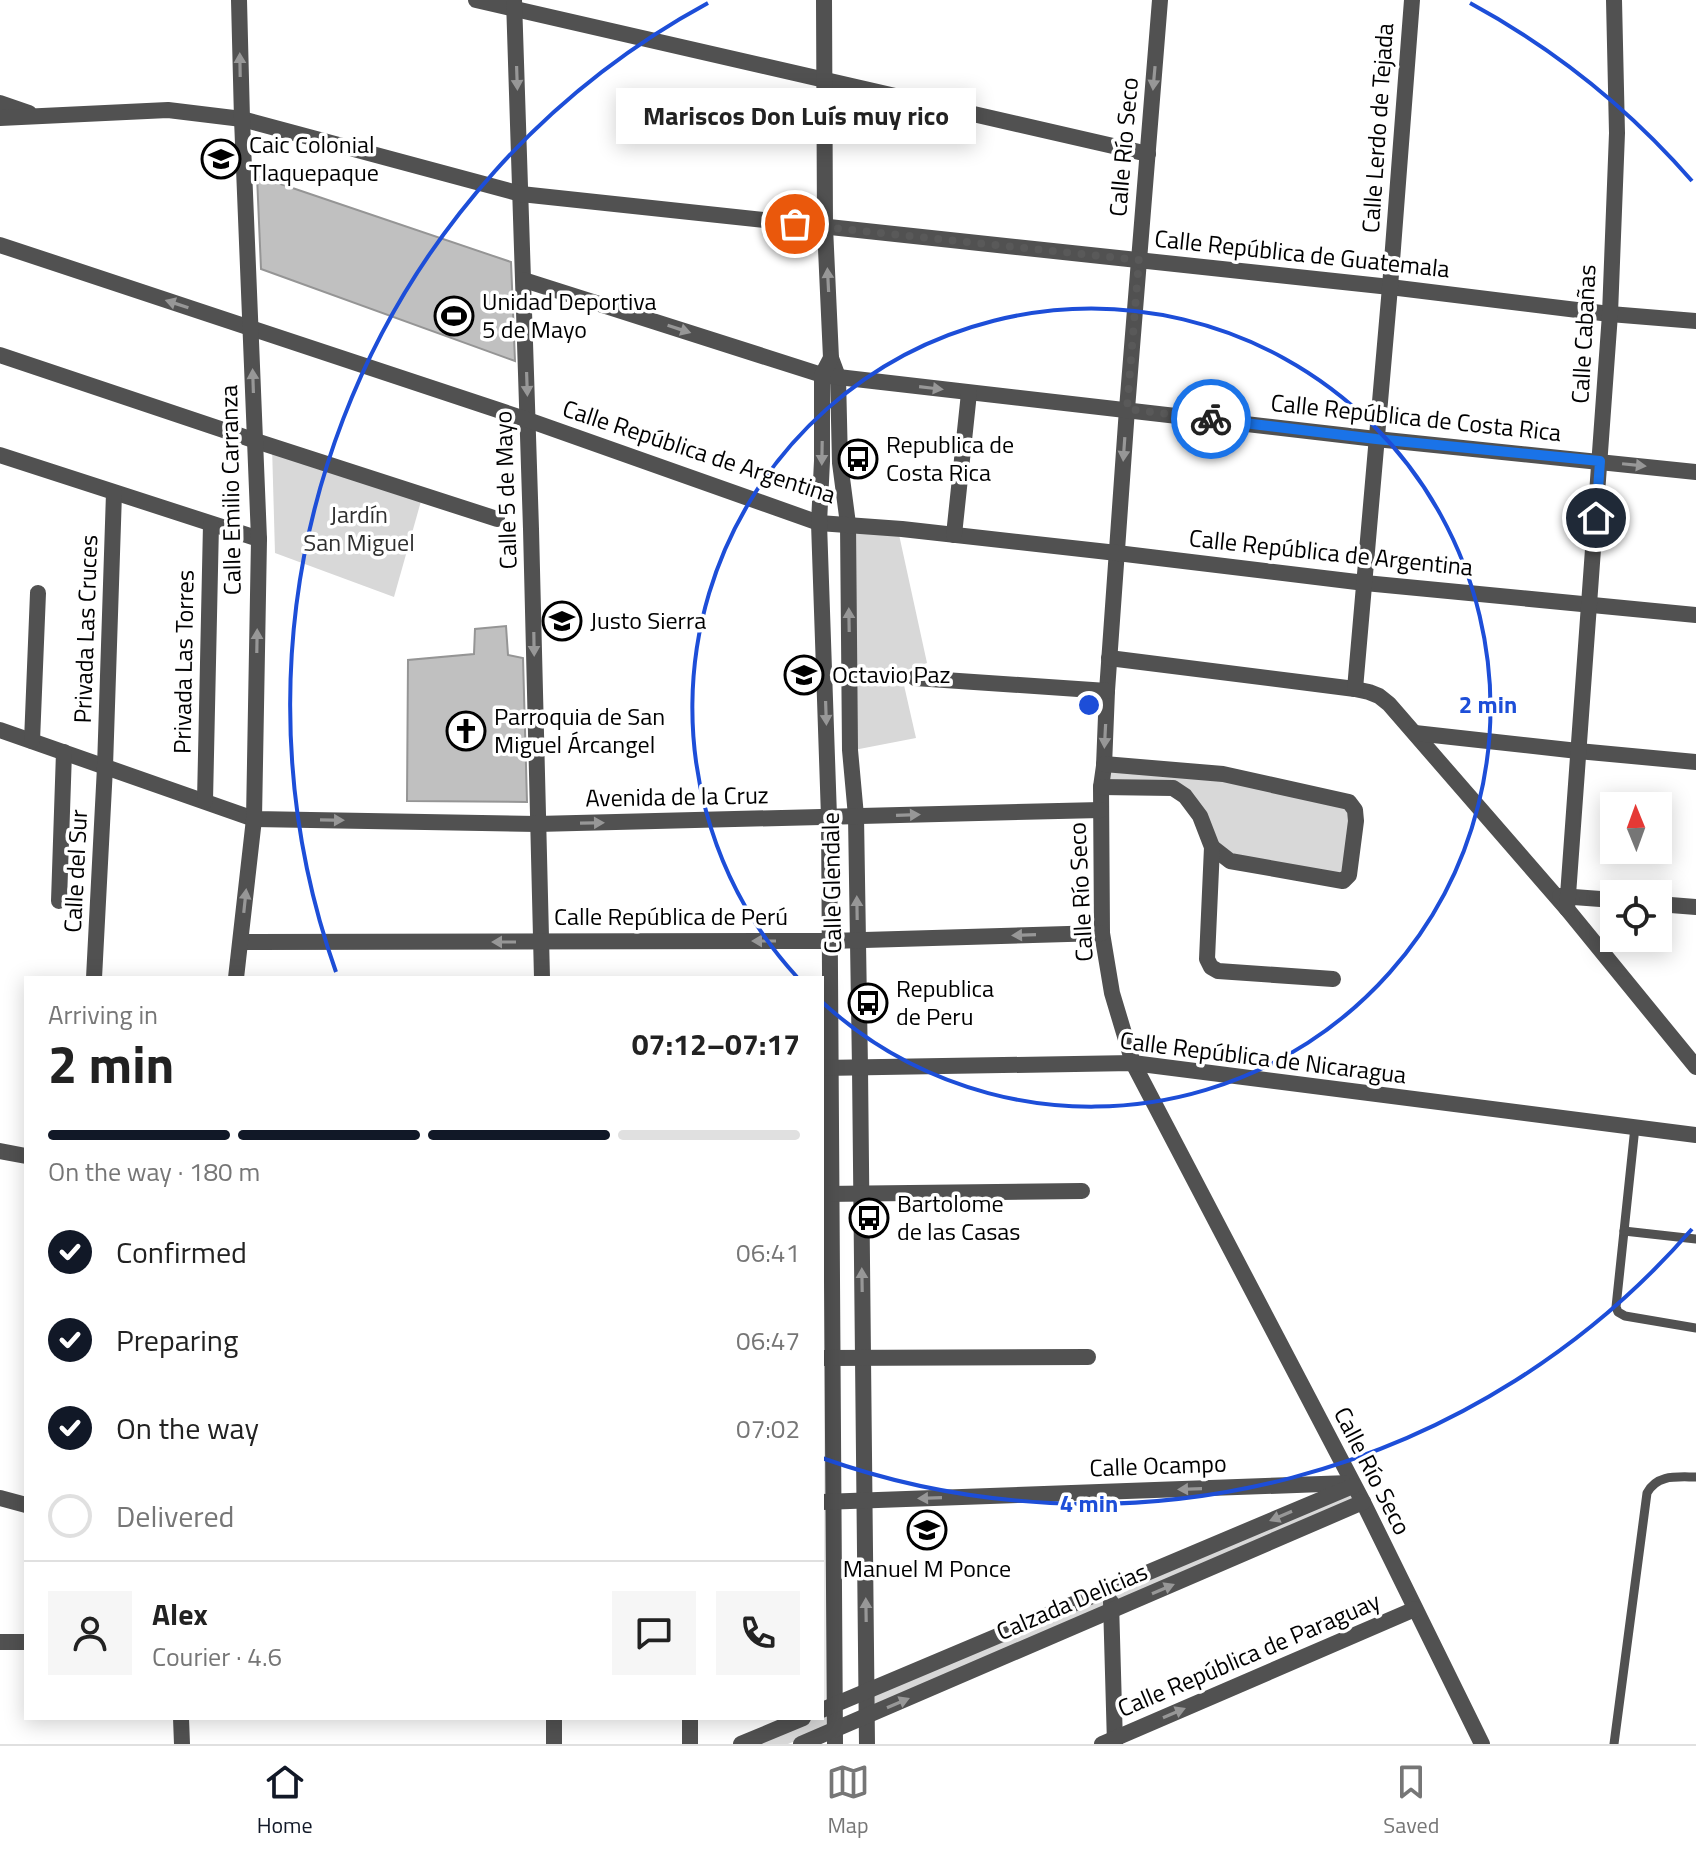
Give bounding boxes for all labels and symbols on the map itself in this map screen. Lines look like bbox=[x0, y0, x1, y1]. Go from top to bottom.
street label: Calle Lerdo de Tejada bbox=[1352, 22, 1402, 234]
one-way arrow bbox=[234, 52, 247, 77]
one-way arrow bbox=[510, 66, 523, 91]
one-way arrow bbox=[1147, 66, 1160, 91]
street label: Calle Río Seco bbox=[1099, 76, 1147, 218]
callout: Mariscos Don Luís muy rico bbox=[615, 88, 975, 144]
place label: Caic Colonial Tlaquepaque bbox=[249, 126, 379, 190]
school or university icon: Caic Colonial Tlaquepaque bbox=[200, 138, 242, 180]
pin bbox=[761, 190, 829, 258]
street label: Calle República de Guatemala bbox=[1153, 220, 1452, 286]
street label: Calle Cabañas bbox=[1561, 263, 1605, 404]
one-way arrow bbox=[821, 267, 834, 292]
place label: Unidad Deportiva 5 de Mayo bbox=[482, 283, 657, 347]
sports icon: Unidad Deportiva 5 de Mayo bbox=[433, 295, 475, 337]
one-way arrow bbox=[164, 298, 188, 310]
one-way arrow bbox=[667, 323, 691, 336]
one-way arrow bbox=[246, 368, 259, 393]
one-way arrow bbox=[521, 372, 534, 397]
courier bbox=[1171, 379, 1251, 459]
one-way arrow bbox=[918, 382, 943, 395]
street label: Calle Emilio Carranza bbox=[210, 384, 250, 596]
street label: Calle República de Costa Rica bbox=[1269, 384, 1563, 450]
street label: Calle República de Argentina bbox=[558, 390, 841, 512]
street label: Calle 5 de Mayo bbox=[484, 410, 526, 570]
place label: Republica de Costa Rica bbox=[886, 426, 1014, 490]
one-way arrow bbox=[1117, 437, 1130, 462]
bus stop icon: Republica de Costa Rica bbox=[837, 438, 879, 480]
one-way arrow bbox=[816, 441, 828, 466]
one-way arrow bbox=[1622, 459, 1647, 472]
pin bbox=[1562, 484, 1630, 552]
park label: Jardín San Miguel bbox=[303, 496, 415, 560]
street label: Calle República de Argentina bbox=[1187, 519, 1475, 585]
street label: Privada Las Cruces bbox=[64, 534, 106, 724]
street label: Privada Las Torres bbox=[163, 570, 203, 754]
school or university icon: Justo Sierra bbox=[541, 600, 583, 642]
place label: Justo Sierra bbox=[590, 602, 706, 638]
one-way arrow bbox=[843, 607, 855, 632]
one-way arrow bbox=[251, 628, 264, 653]
one-way arrow bbox=[527, 632, 540, 657]
school or university icon: Octavio Paz bbox=[783, 654, 825, 696]
place label: Octavio Paz bbox=[832, 656, 950, 692]
text: 2 min bbox=[1459, 686, 1517, 722]
centre of rings bbox=[1075, 691, 1103, 719]
place label: Parroquia de San Miguel Árcangel bbox=[494, 698, 665, 762]
one-way arrow bbox=[819, 700, 832, 726]
church icon: Parroquia de San Miguel Árcangel bbox=[445, 710, 487, 752]
one-way arrow bbox=[1098, 724, 1111, 749]
street label: Avenida de la Cruz bbox=[585, 776, 769, 816]
north arrow bbox=[1600, 792, 1672, 864]
street label: Calle del Sur bbox=[54, 808, 96, 933]
one-way arrow bbox=[896, 808, 921, 821]
street label: Calle Glendale bbox=[812, 812, 850, 954]
one-way arrow bbox=[320, 814, 345, 826]
one-way arrow bbox=[580, 817, 605, 829]
street label: Calle Río Seco bbox=[1058, 821, 1102, 963]
one-way arrow bbox=[239, 888, 252, 913]
one-way arrow bbox=[851, 895, 863, 920]
street label: Calle República de Perú bbox=[554, 898, 788, 934]
one-way arrow bbox=[1011, 928, 1036, 941]
one-way arrow bbox=[751, 935, 776, 947]
one-way arrow bbox=[491, 936, 516, 948]
place label: Republica de Peru bbox=[896, 970, 994, 1034]
bus stop icon: Republica de Peru bbox=[847, 982, 889, 1024]
street label: Calle República de Nicaragua bbox=[1118, 1022, 1408, 1092]
place label: Bartolome de las Casas bbox=[897, 1185, 1021, 1249]
bus stop icon: Bartolome de las Casas bbox=[848, 1197, 890, 1239]
one-way arrow bbox=[856, 1267, 869, 1292]
street label: Calle Río Seco bbox=[1325, 1400, 1421, 1541]
street label: Calle Ocampo bbox=[1089, 1445, 1227, 1485]
one-way arrow bbox=[1177, 1483, 1202, 1496]
text: 4 min bbox=[1060, 1485, 1118, 1521]
one-way arrow bbox=[917, 1492, 942, 1505]
school or university icon: Manuel M Ponce bbox=[906, 1509, 948, 1551]
one-way arrow bbox=[1269, 1510, 1293, 1523]
place label: Manuel M Ponce bbox=[843, 1550, 1011, 1586]
street label: Calzada Delicias bbox=[991, 1553, 1153, 1649]
street label: Calle República de Paraguay bbox=[1112, 1582, 1386, 1726]
one-way arrow bbox=[1151, 1582, 1175, 1595]
one-way arrow bbox=[860, 1597, 872, 1622]
one-way arrow bbox=[887, 1696, 910, 1709]
one-way arrow bbox=[1162, 1707, 1185, 1720]

